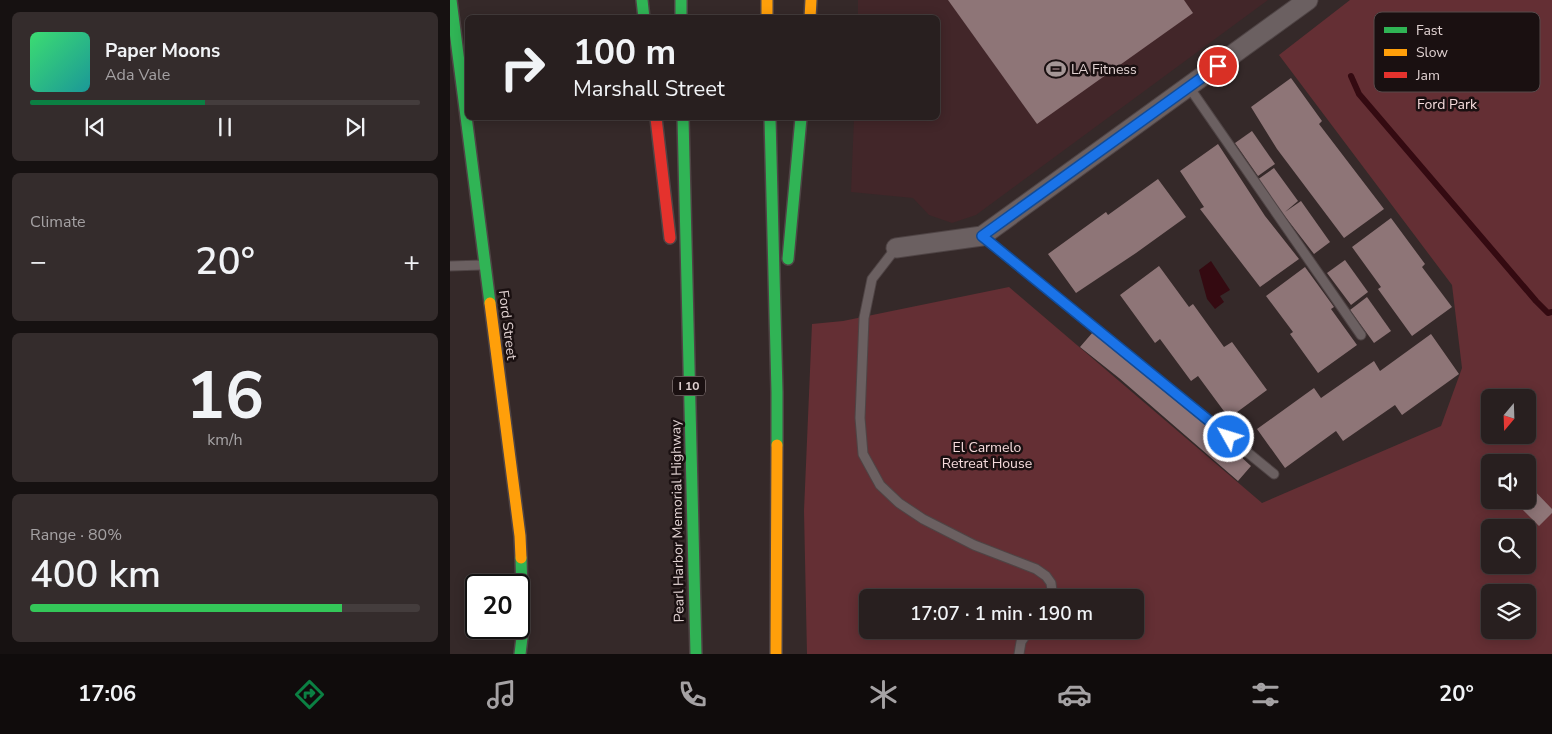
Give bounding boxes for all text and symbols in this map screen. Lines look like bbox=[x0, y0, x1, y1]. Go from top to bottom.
legend bbox=[1374, 12, 1540, 92]
text: Fast bbox=[1416, 21, 1442, 40]
text: 100 m bbox=[573, 29, 676, 76]
icon: right bbox=[490, 35, 555, 100]
text: Paper Moons bbox=[105, 38, 220, 64]
text: Slow bbox=[1416, 43, 1448, 62]
pin bbox=[1197, 45, 1239, 87]
icon: arrive bbox=[1204, 52, 1232, 80]
sports icon: LA Fitness bbox=[1045, 58, 1067, 80]
place label: LA Fitness bbox=[1071, 60, 1137, 79]
text: Ada Vale bbox=[105, 64, 170, 86]
text: Jam bbox=[1415, 66, 1440, 85]
text: Marshall Street bbox=[573, 74, 725, 104]
park label: Ford Park bbox=[1417, 95, 1478, 114]
icon: previous bbox=[81, 113, 109, 141]
icon: pause bbox=[211, 113, 239, 141]
icon: next bbox=[341, 113, 369, 141]
text: Climate bbox=[30, 211, 85, 233]
text: 20° bbox=[195, 236, 255, 287]
text: − bbox=[30, 243, 47, 281]
text: + bbox=[403, 243, 420, 281]
street label: Ford Street bbox=[494, 289, 521, 361]
text: 16 bbox=[186, 352, 264, 441]
road number: I 10 bbox=[673, 376, 705, 396]
north arrow bbox=[1481, 389, 1536, 444]
map controls bbox=[1481, 389, 1536, 639]
position arrow bbox=[1202, 410, 1254, 462]
street label: Pearl Harbor Memorial Highway bbox=[666, 419, 689, 622]
text: km/h bbox=[207, 429, 243, 451]
park label: El Carmelo Retreat House bbox=[942, 438, 1032, 473]
button: sound bbox=[1481, 454, 1536, 509]
button: search bbox=[1481, 519, 1536, 574]
text: Range · 80% bbox=[30, 524, 122, 546]
text: 400 km bbox=[30, 549, 161, 600]
speed limit sign: 20 bbox=[465, 574, 530, 639]
button: layers bbox=[1481, 584, 1536, 639]
text: 17:07 · 1 min · 190 m bbox=[910, 601, 1093, 627]
icon: directions bbox=[292, 677, 327, 712]
icon: music bbox=[484, 677, 519, 712]
icon: phone bbox=[675, 677, 710, 712]
icon: climate bbox=[866, 677, 901, 712]
icon: car bbox=[1057, 677, 1092, 712]
icon: filters bbox=[1248, 677, 1283, 712]
text: 17:06 bbox=[78, 679, 136, 709]
text: 20° bbox=[1439, 679, 1474, 709]

